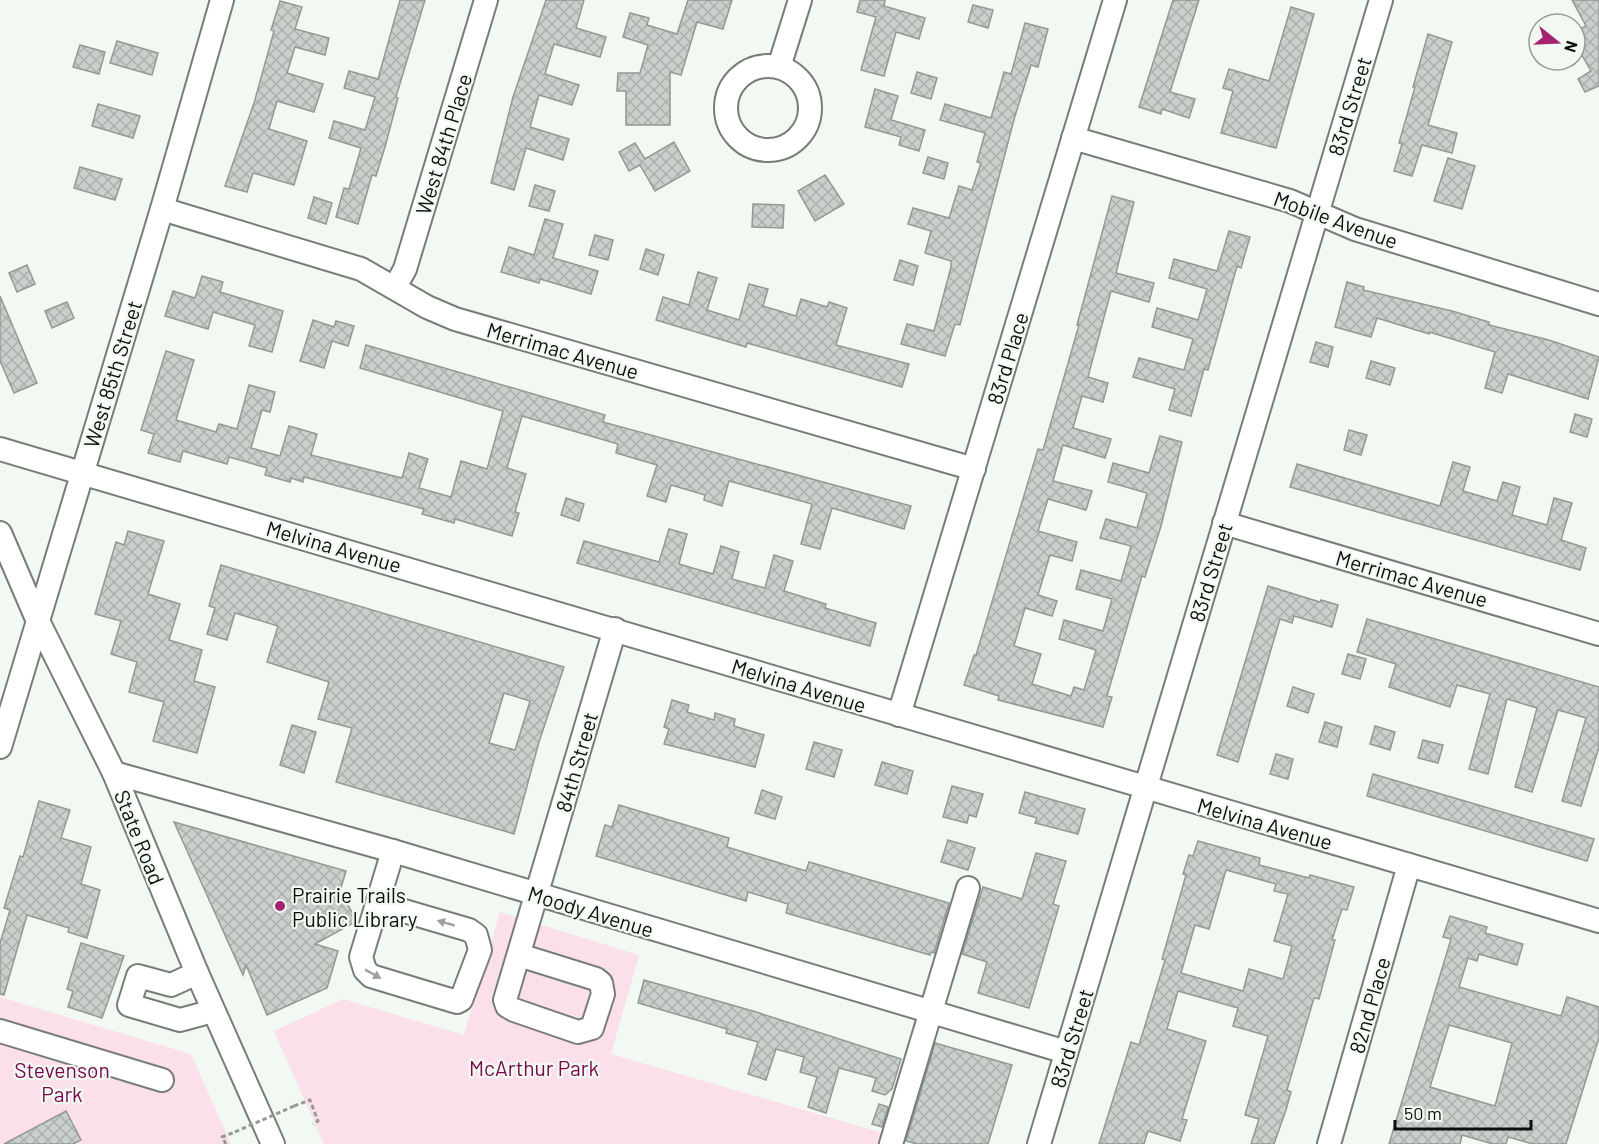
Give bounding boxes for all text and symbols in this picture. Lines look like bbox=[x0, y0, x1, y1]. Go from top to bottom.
north arrow bbox=[1527, 12, 1587, 72]
text: N bbox=[1561, 39, 1582, 55]
street label: 83rd Street bbox=[1322, 53, 1376, 159]
street label: West 84th Place bbox=[410, 71, 476, 217]
street label: Mobile Avenue bbox=[1271, 185, 1401, 253]
street label: West 85th Street bbox=[78, 297, 146, 451]
street label: 83rd Place bbox=[981, 309, 1033, 407]
street label: Merrimac Avenue bbox=[484, 316, 642, 384]
street label: Melvina Avenue bbox=[264, 515, 404, 577]
street label: 83rd Street bbox=[1183, 519, 1237, 625]
street label: Merrimac Avenue bbox=[1333, 544, 1491, 612]
street label: Melvina Avenue bbox=[729, 653, 869, 717]
street label: 84th Street bbox=[550, 709, 602, 815]
street label: State Road bbox=[110, 786, 170, 888]
street label: Melvina Avenue bbox=[1195, 792, 1335, 854]
street label: Moody Avenue bbox=[525, 880, 657, 942]
place label: Prairie Trails Public Library bbox=[292, 882, 418, 931]
marker: Prairie Trails Public Library bbox=[273, 899, 287, 913]
one-way arrow bbox=[437, 918, 455, 928]
street label: 82nd Place bbox=[1343, 954, 1395, 1056]
one-way arrow bbox=[365, 969, 382, 979]
street label: 83rd Street bbox=[1044, 985, 1098, 1091]
park label: McArthur Park bbox=[469, 1055, 599, 1080]
park label: Stevenson Park bbox=[14, 1057, 110, 1106]
scale bar bbox=[1395, 1093, 1532, 1131]
text: 50 m bbox=[1404, 1102, 1442, 1124]

